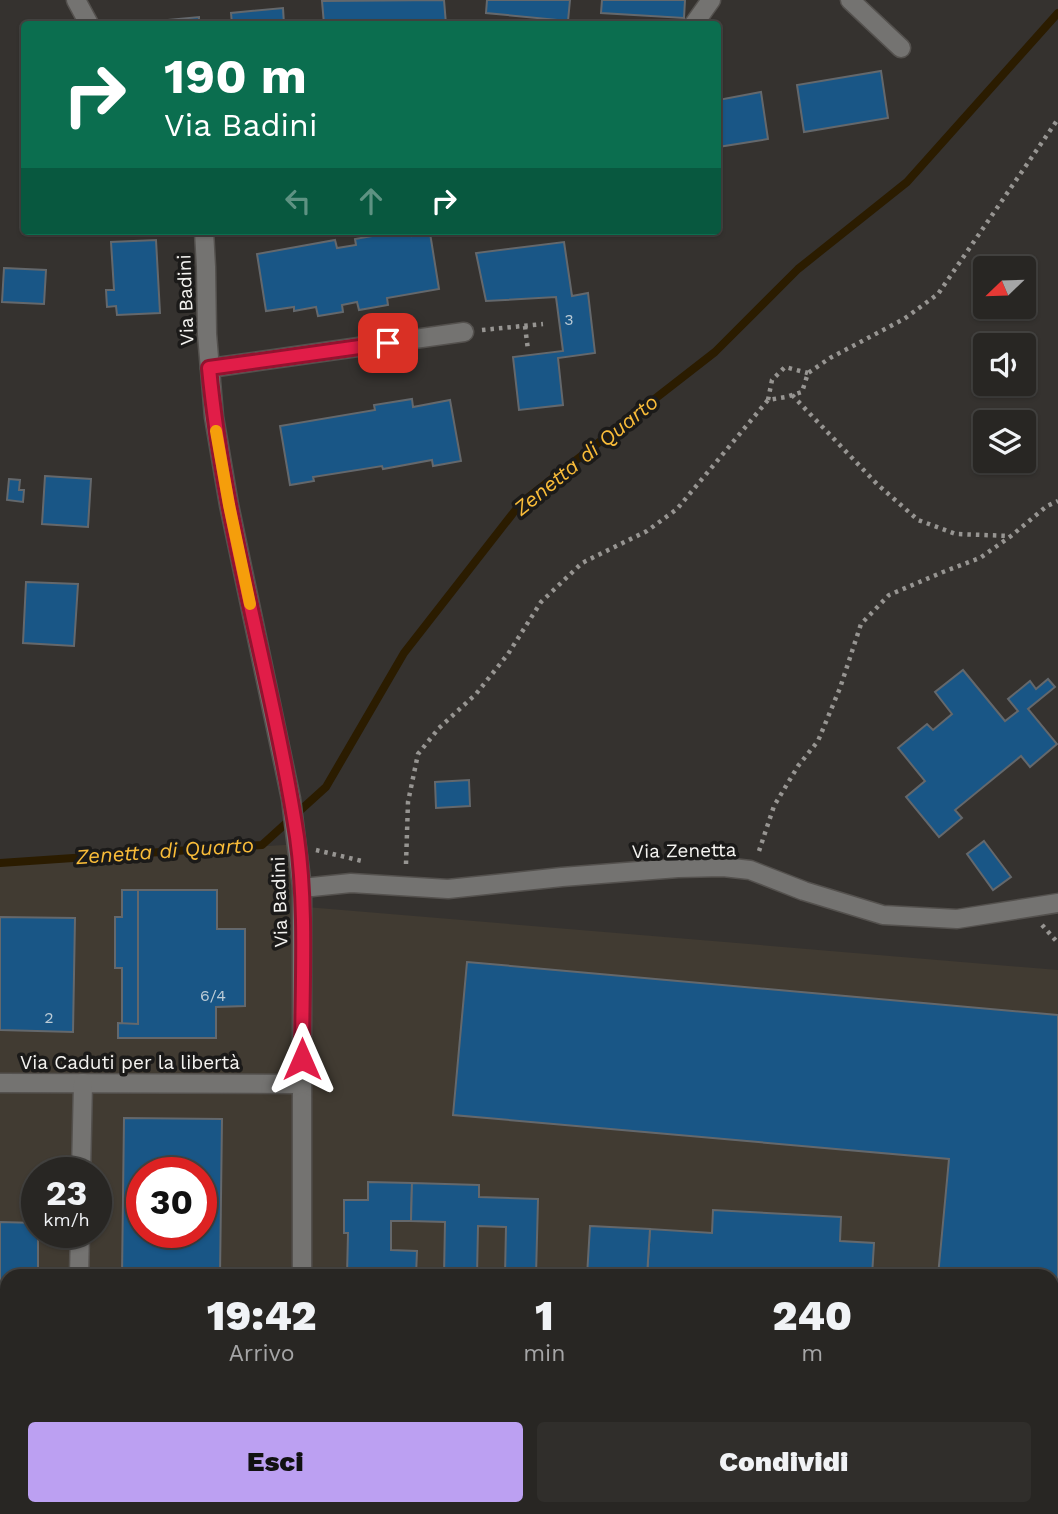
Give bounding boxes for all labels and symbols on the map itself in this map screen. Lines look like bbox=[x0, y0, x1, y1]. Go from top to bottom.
street label: Via Badini bbox=[172, 254, 199, 346]
north arrow bbox=[973, 256, 1036, 318]
house number: 3 bbox=[564, 310, 574, 329]
pin bbox=[358, 313, 418, 373]
water label: Zenetta di Quarto bbox=[508, 389, 663, 521]
water label: Zenetta di Quarto bbox=[74, 832, 255, 869]
street label: Via Zenetta bbox=[632, 838, 737, 863]
street label: Via Badini bbox=[266, 856, 293, 948]
house number: 6/4 bbox=[200, 986, 226, 1005]
house number: 2 bbox=[44, 1008, 54, 1027]
position arrow bbox=[265, 1022, 339, 1096]
street label: Via Caduti per la libertà bbox=[20, 1051, 240, 1074]
speed limit sign: 30 bbox=[126, 1157, 217, 1248]

